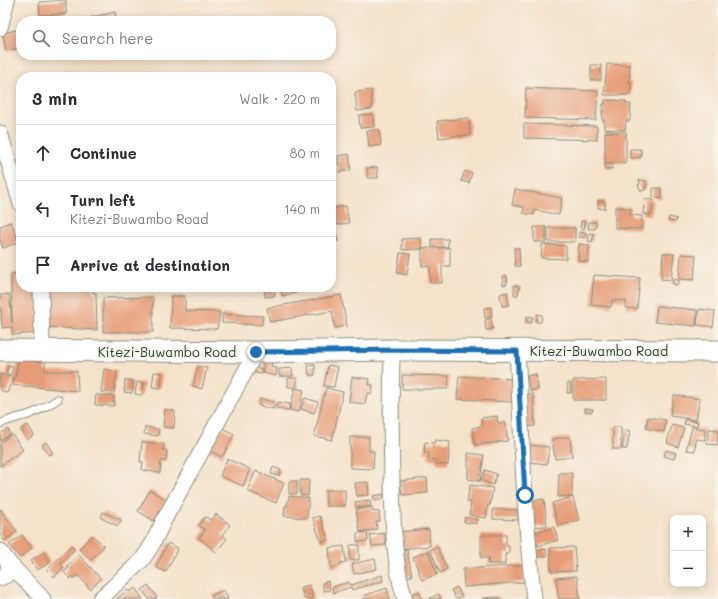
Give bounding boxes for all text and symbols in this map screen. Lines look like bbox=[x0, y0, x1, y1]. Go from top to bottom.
search box bbox=[16, 16, 336, 60]
icon: search bbox=[30, 27, 52, 49]
text: Search here bbox=[62, 28, 153, 48]
text: 3 min bbox=[32, 87, 77, 109]
text: Walk · 220 m bbox=[239, 90, 320, 107]
icon: ahead bbox=[32, 142, 54, 164]
text: Continue bbox=[70, 143, 137, 163]
text: 80 m bbox=[290, 144, 320, 161]
text: Turn left bbox=[70, 190, 135, 210]
icon: left bbox=[32, 198, 54, 220]
text: 140 m bbox=[284, 200, 320, 217]
text: Kitezi-Buwambo Road bbox=[70, 210, 209, 227]
icon: arrive bbox=[32, 254, 54, 276]
text: Arrive at destination bbox=[70, 255, 230, 275]
street label: Kitezi-Buwambo Road bbox=[530, 342, 668, 359]
street label: Kitezi-Buwambo Road bbox=[98, 343, 236, 360]
route end bbox=[247, 343, 265, 361]
route start bbox=[516, 486, 534, 504]
map controls bbox=[670, 515, 706, 587]
button: + bbox=[670, 515, 706, 551]
button: − bbox=[670, 551, 706, 587]

